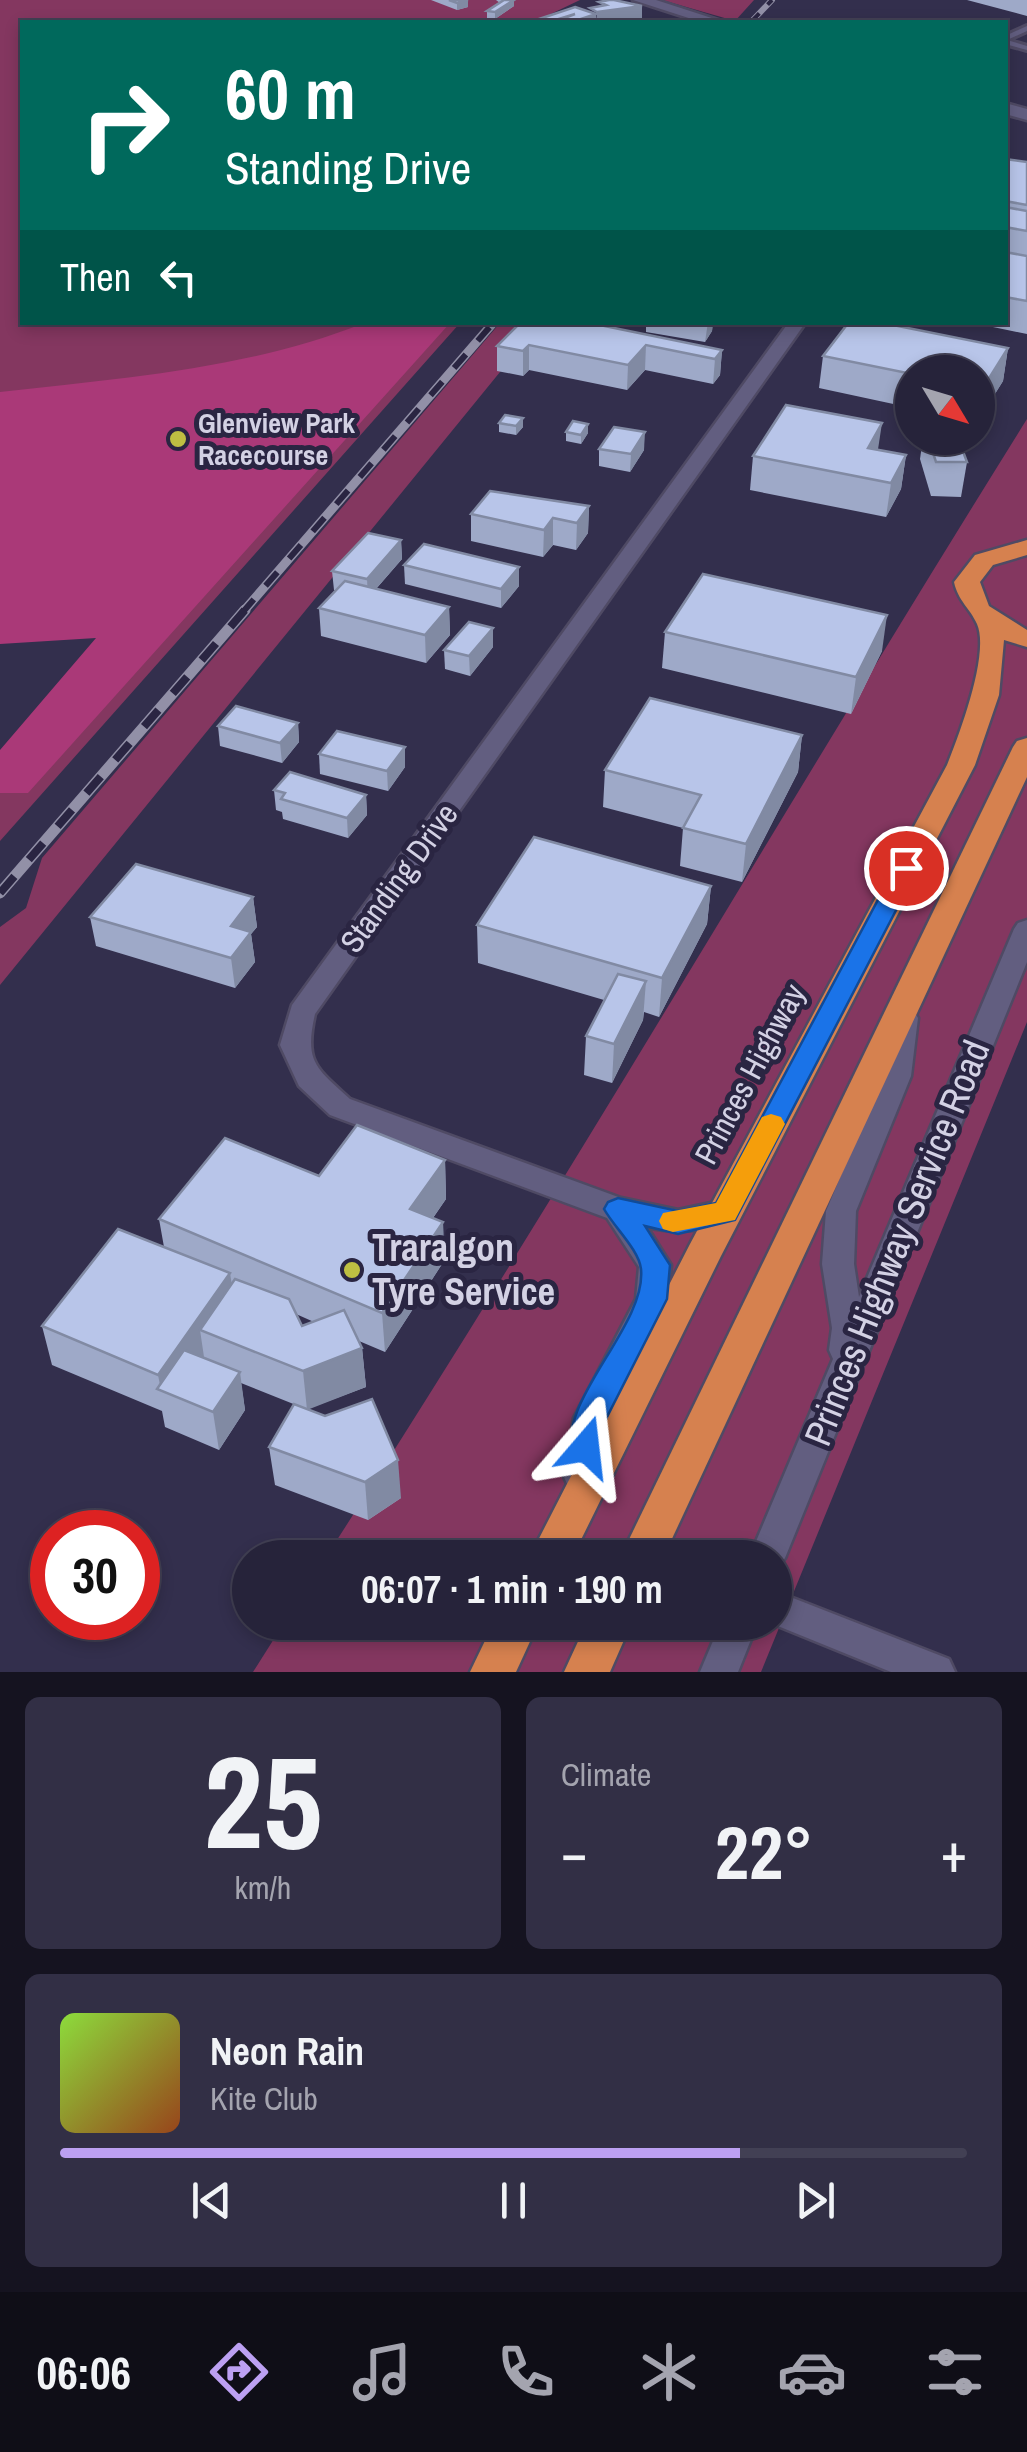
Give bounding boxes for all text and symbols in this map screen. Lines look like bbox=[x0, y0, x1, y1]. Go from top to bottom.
text: 60 m bbox=[225, 47, 356, 141]
icon: right bbox=[60, 60, 190, 190]
text: Standing Drive bbox=[225, 137, 471, 198]
icon: left bbox=[151, 250, 206, 305]
text: Then bbox=[60, 252, 131, 303]
north arrow bbox=[895, 355, 995, 455]
map controls bbox=[895, 355, 995, 455]
place label: Glenview Park Racecourse bbox=[198, 404, 355, 474]
marker: Glenview Park Racecourse bbox=[167, 428, 189, 450]
street label: Standing Drive bbox=[330, 794, 467, 961]
pin bbox=[864, 826, 949, 911]
icon: arrive bbox=[879, 841, 934, 896]
street label: Princes Highway bbox=[684, 976, 815, 1171]
street label: Princes Highway Service Road bbox=[792, 1033, 1001, 1453]
place label: Traralgon Tyre Service bbox=[372, 1222, 555, 1317]
marker: Traralgon Tyre Service bbox=[341, 1259, 363, 1281]
position arrow bbox=[534, 1395, 638, 1499]
speed limit sign: 30 bbox=[30, 1510, 160, 1640]
text: 06:07 · 1 min · 190 m bbox=[361, 1564, 663, 1615]
text: 25 bbox=[204, 1713, 322, 1889]
text: Climate bbox=[561, 1753, 651, 1796]
text: 22° bbox=[715, 1801, 813, 1902]
text: − bbox=[561, 1815, 587, 1889]
text: + bbox=[941, 1815, 967, 1889]
text: km/h bbox=[235, 1866, 291, 1909]
text: Neon Rain bbox=[210, 2026, 364, 2077]
text: Kite Club bbox=[210, 2077, 318, 2120]
icon: previous bbox=[184, 2173, 239, 2228]
icon: pause bbox=[486, 2173, 541, 2228]
icon: next bbox=[788, 2173, 843, 2228]
icon: directions bbox=[204, 2337, 274, 2407]
icon: music bbox=[347, 2337, 417, 2407]
icon: phone bbox=[491, 2337, 561, 2407]
icon: climate bbox=[634, 2337, 704, 2407]
icon: car bbox=[777, 2337, 847, 2407]
icon: filters bbox=[920, 2337, 990, 2407]
text: 06:06 bbox=[37, 2342, 131, 2403]

